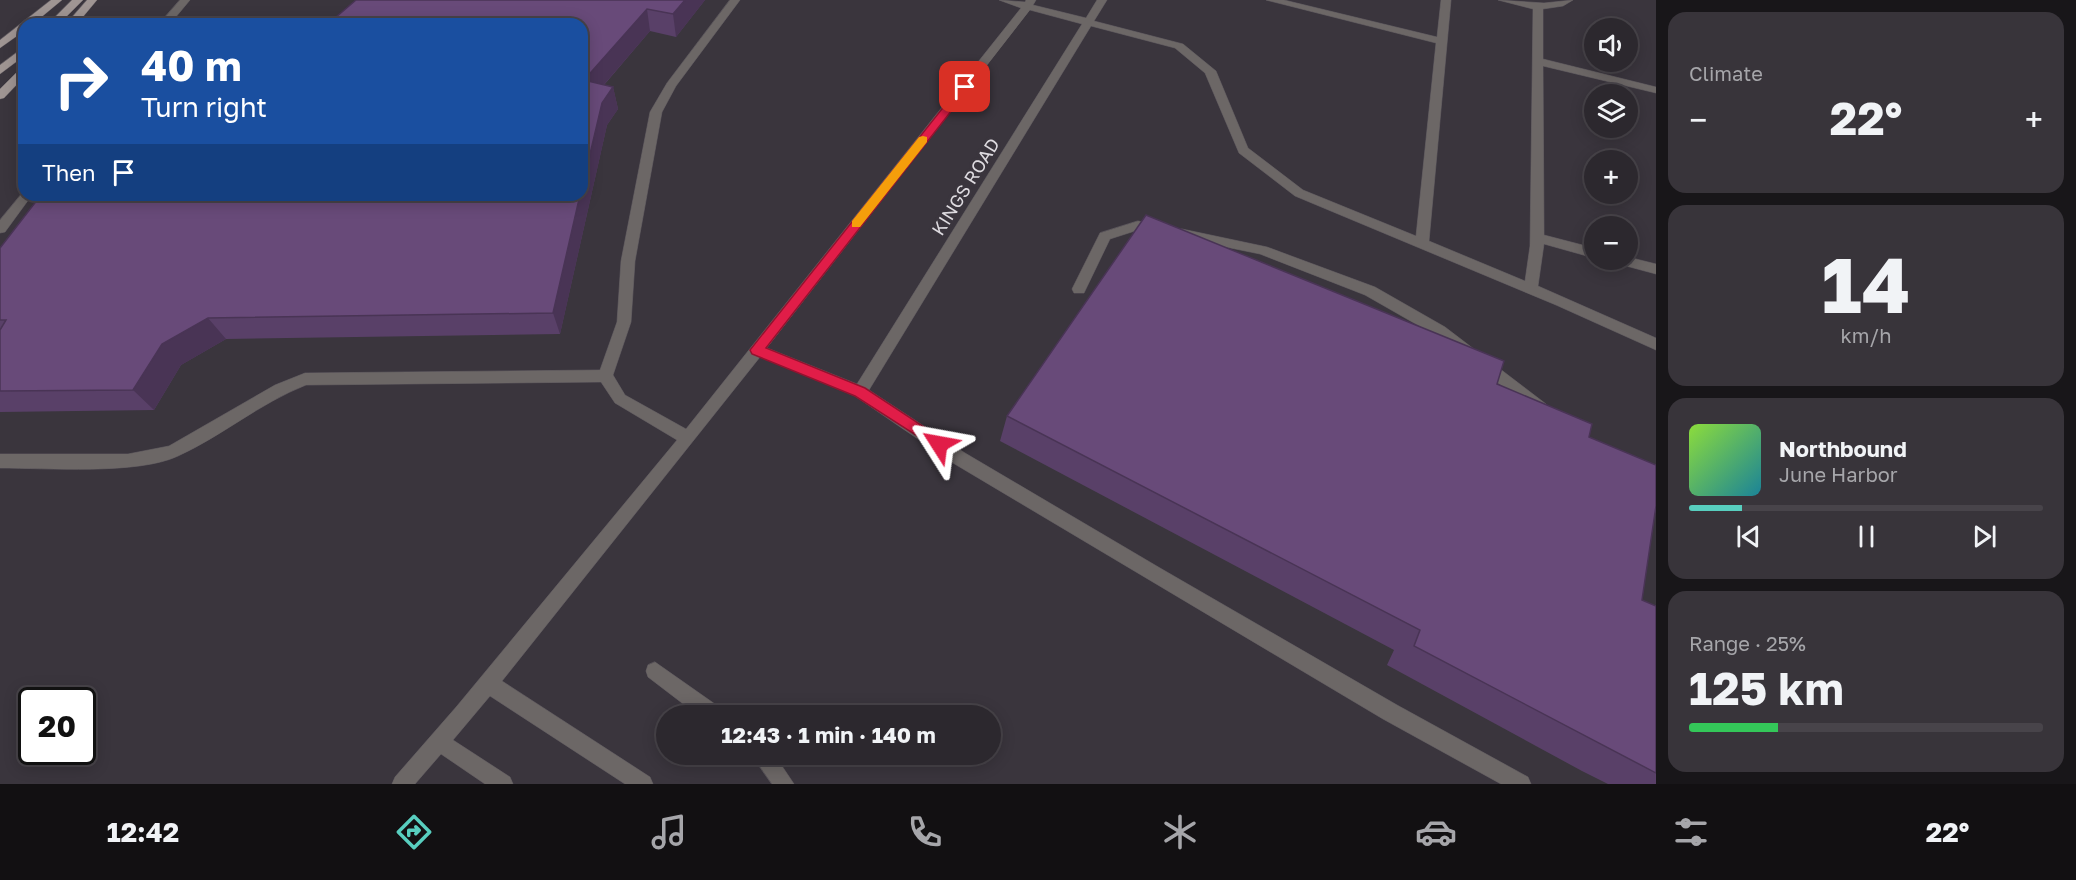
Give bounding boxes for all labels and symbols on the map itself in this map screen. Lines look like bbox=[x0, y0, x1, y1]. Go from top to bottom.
pin bbox=[939, 61, 990, 112]
street label: KINGS ROAD bbox=[927, 134, 1004, 239]
position arrow bbox=[907, 412, 971, 476]
speed limit sign: 20 bbox=[18, 687, 96, 765]

